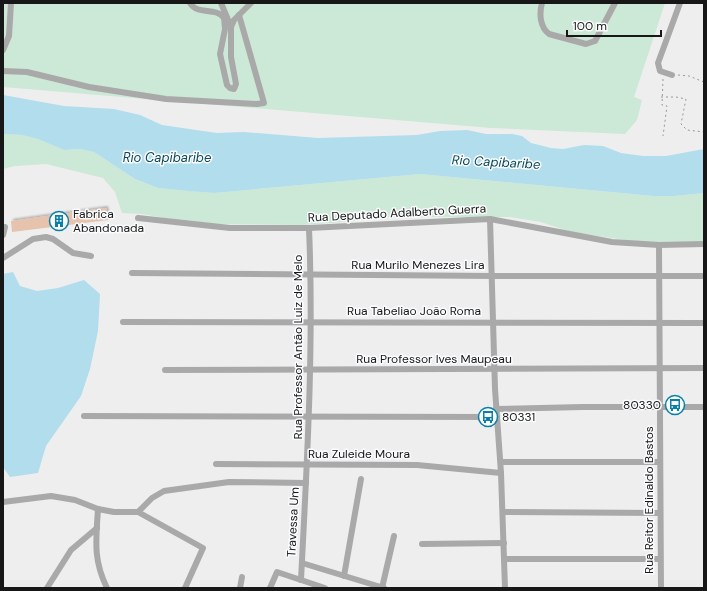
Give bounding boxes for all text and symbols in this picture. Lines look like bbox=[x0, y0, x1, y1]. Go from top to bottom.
scale bar bbox=[567, 12, 661, 38]
text: 100 m bbox=[573, 18, 607, 34]
water label: Rio Capibaribe bbox=[123, 149, 211, 166]
water label: Rio Capibaribe bbox=[451, 151, 541, 173]
street label: Rua Deputado Adalberto Guerra bbox=[307, 200, 487, 226]
place label: Fabrica Abandonada bbox=[73, 206, 144, 236]
building icon: Fabrica Abandonada bbox=[48, 210, 70, 232]
street label: Rua Professor Antão Luiz de Melo bbox=[290, 255, 306, 439]
street label: Rua Murilo Menezes Lira bbox=[351, 257, 485, 273]
street label: Rua Tabeliao João Roma bbox=[347, 303, 481, 319]
street label: Rua Professor Ives Maupeau bbox=[356, 351, 512, 367]
bus stop icon: 80330 bbox=[664, 394, 686, 416]
place label: 80330 bbox=[623, 397, 661, 413]
bus stop icon: 80331 bbox=[477, 406, 499, 428]
place label: 80331 bbox=[502, 409, 535, 425]
street label: Rua Reitor Edinaldo Bastos bbox=[641, 426, 657, 574]
street label: Rua Zuleide Moura bbox=[308, 446, 410, 462]
street label: Travessa Um bbox=[283, 487, 303, 557]

